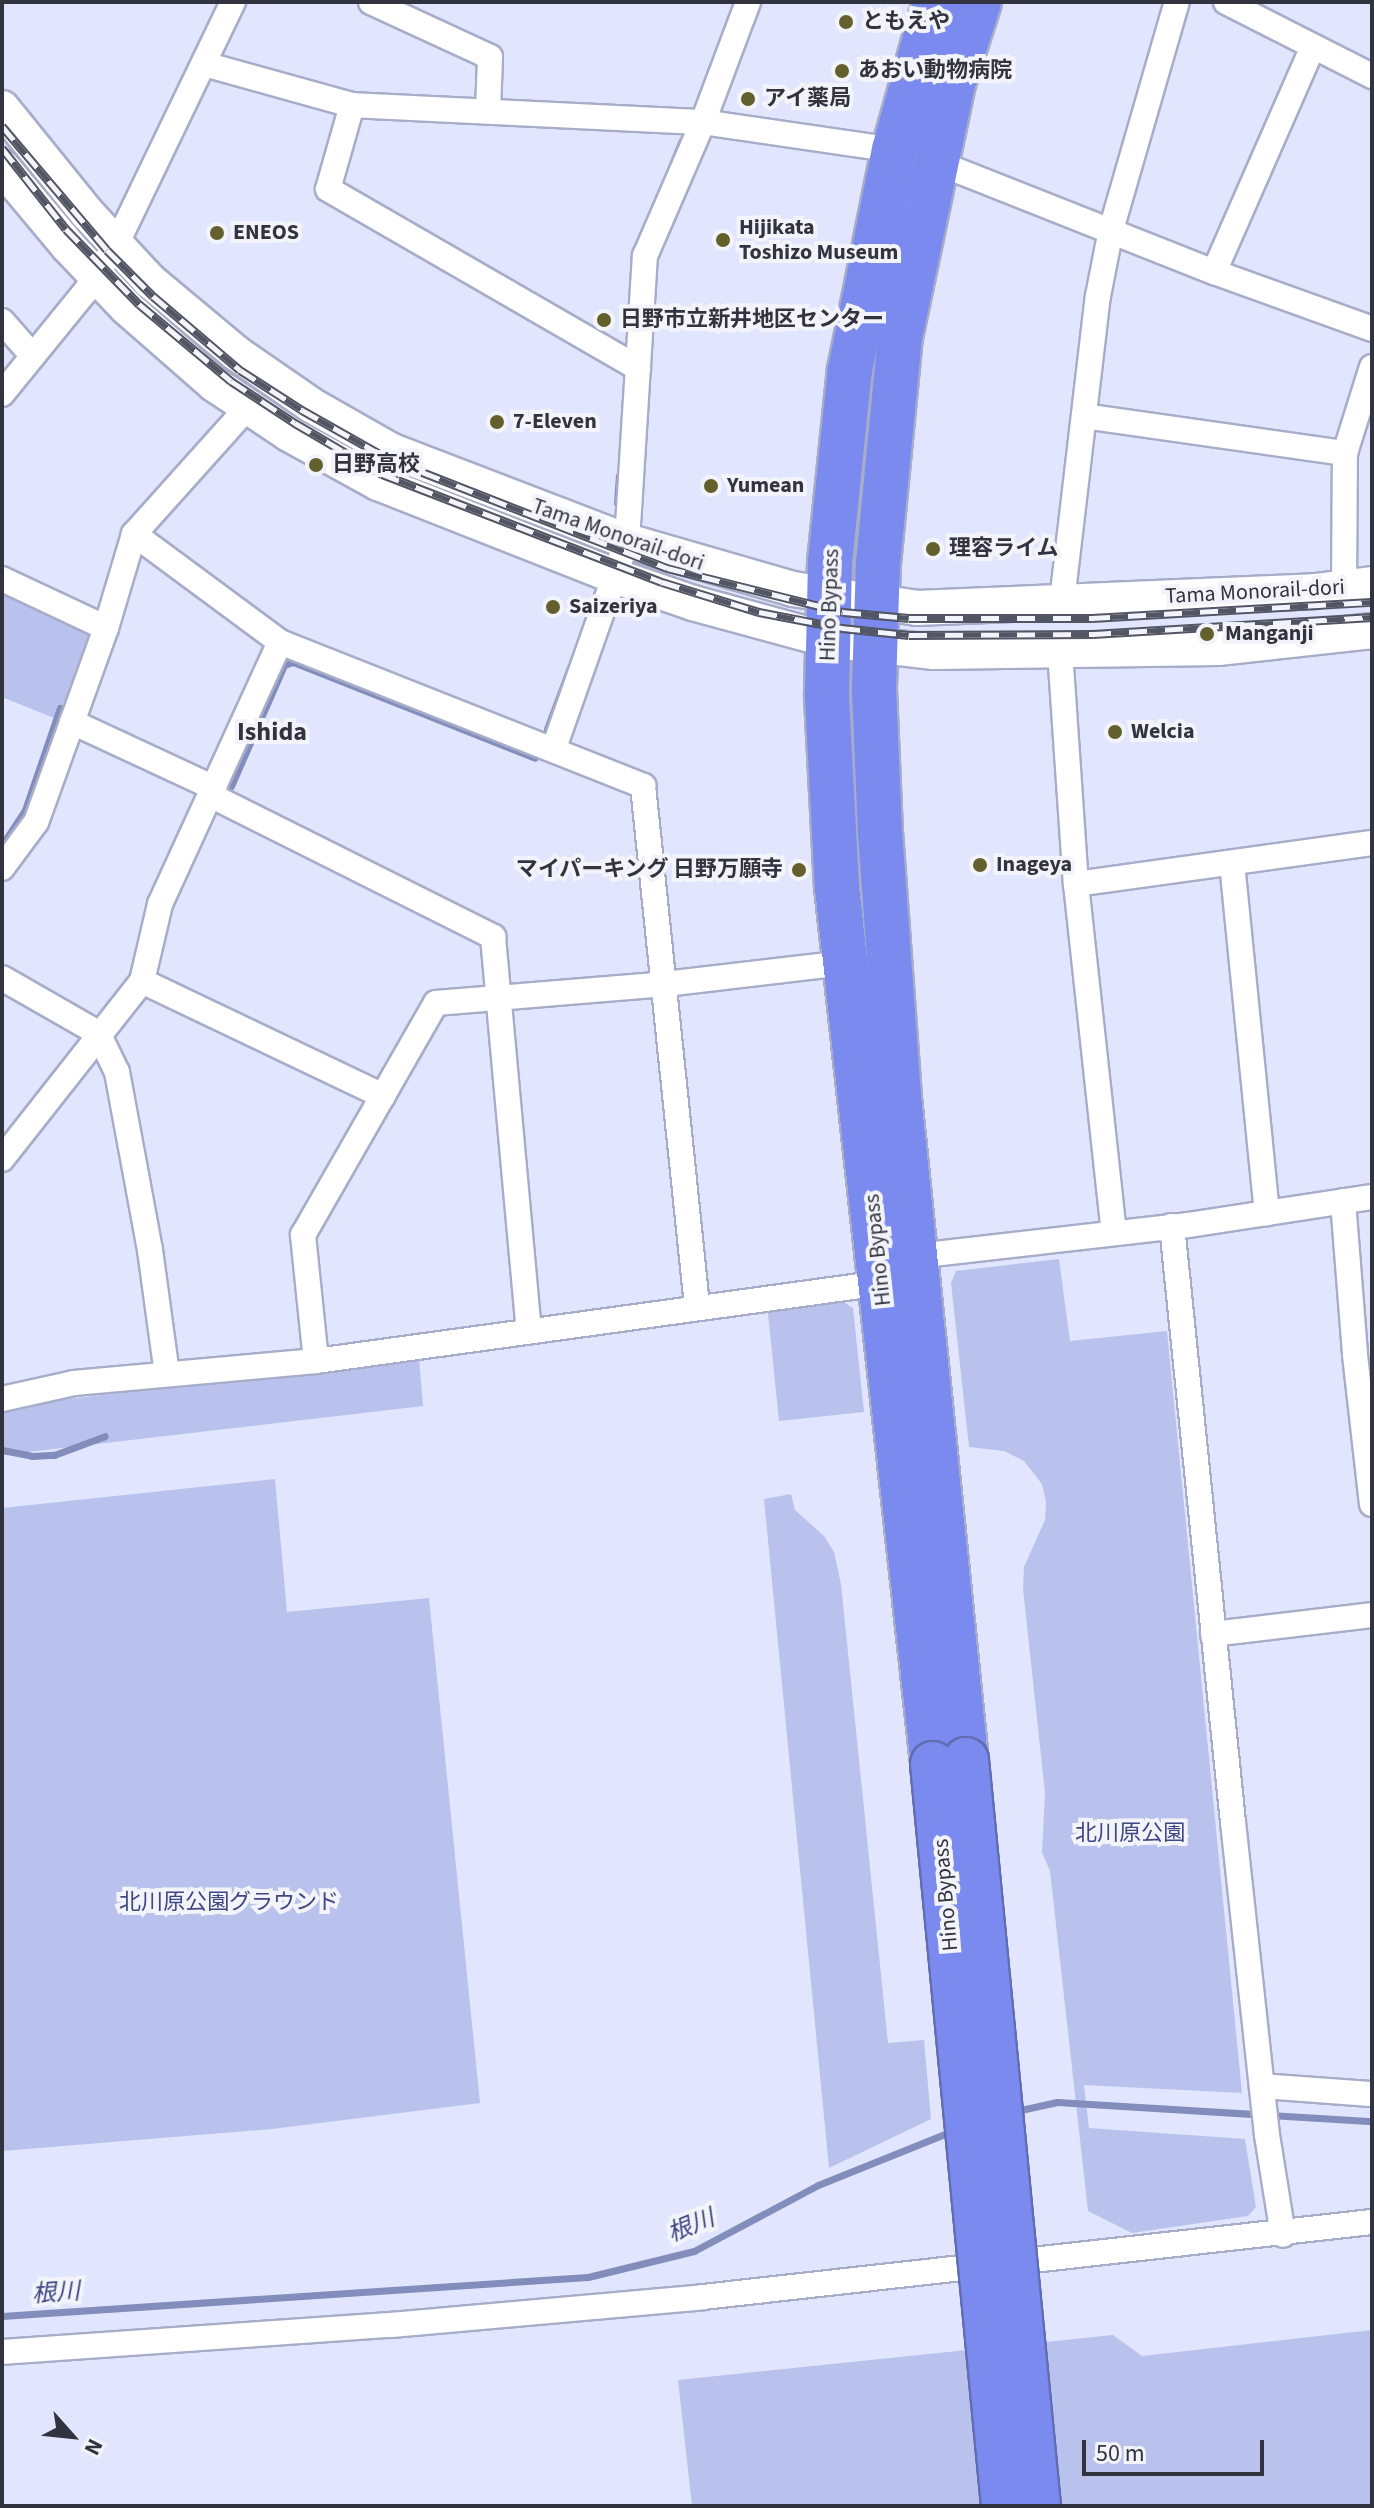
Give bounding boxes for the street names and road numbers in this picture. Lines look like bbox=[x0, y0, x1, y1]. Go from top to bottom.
street label: Tama Monorail-dori bbox=[529, 493, 707, 577]
street label: Hino Bypass bbox=[815, 548, 845, 662]
street label: Tama Monorail-dori bbox=[1164, 574, 1346, 610]
street label: Hino Bypass bbox=[859, 1193, 897, 1307]
street label: Hino Bypass bbox=[928, 1838, 964, 1952]

